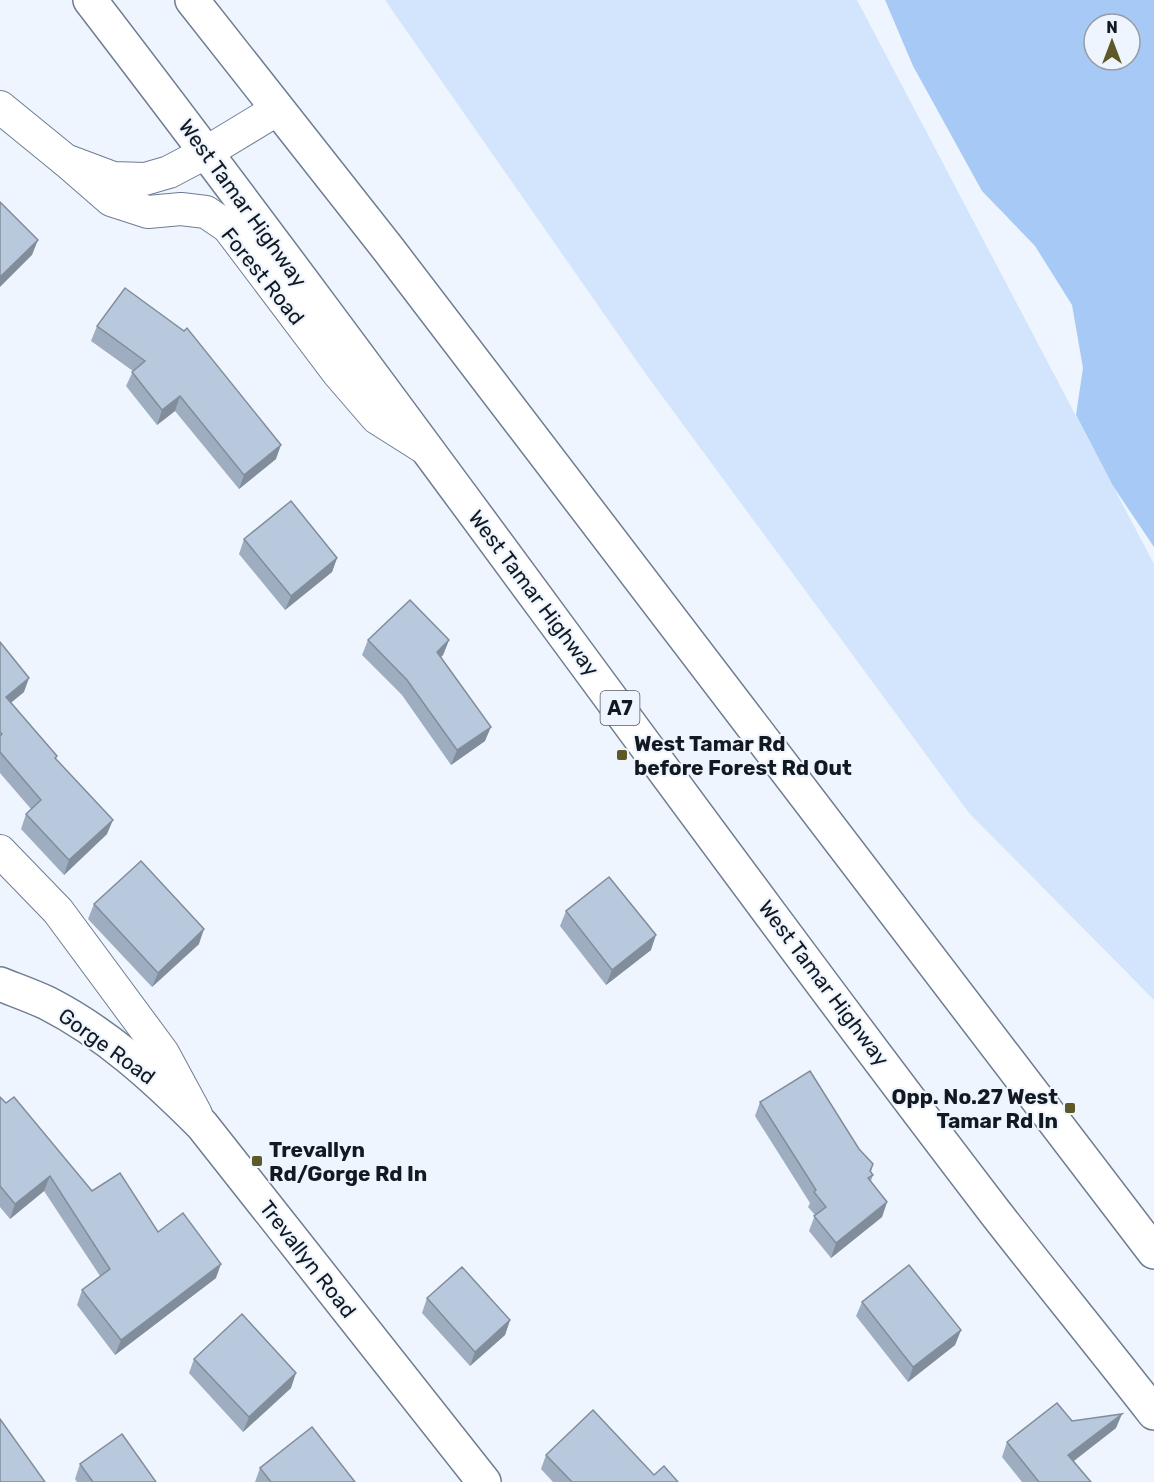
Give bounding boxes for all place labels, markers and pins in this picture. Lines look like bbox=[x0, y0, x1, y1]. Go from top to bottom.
place label: West Tamar Rd before Forest Rd Out bbox=[634, 731, 852, 780]
marker: West Tamar Rd before Forest Rd Out bbox=[615, 748, 629, 762]
place label: Opp. No.27 West Tamar Rd In bbox=[891, 1084, 1058, 1133]
marker: Opp. No.27 West Tamar Rd In bbox=[1063, 1101, 1077, 1115]
place label: Trevallyn Rd/Gorge Rd In bbox=[269, 1137, 427, 1186]
marker: Trevallyn Rd/Gorge Rd In bbox=[250, 1154, 264, 1168]

